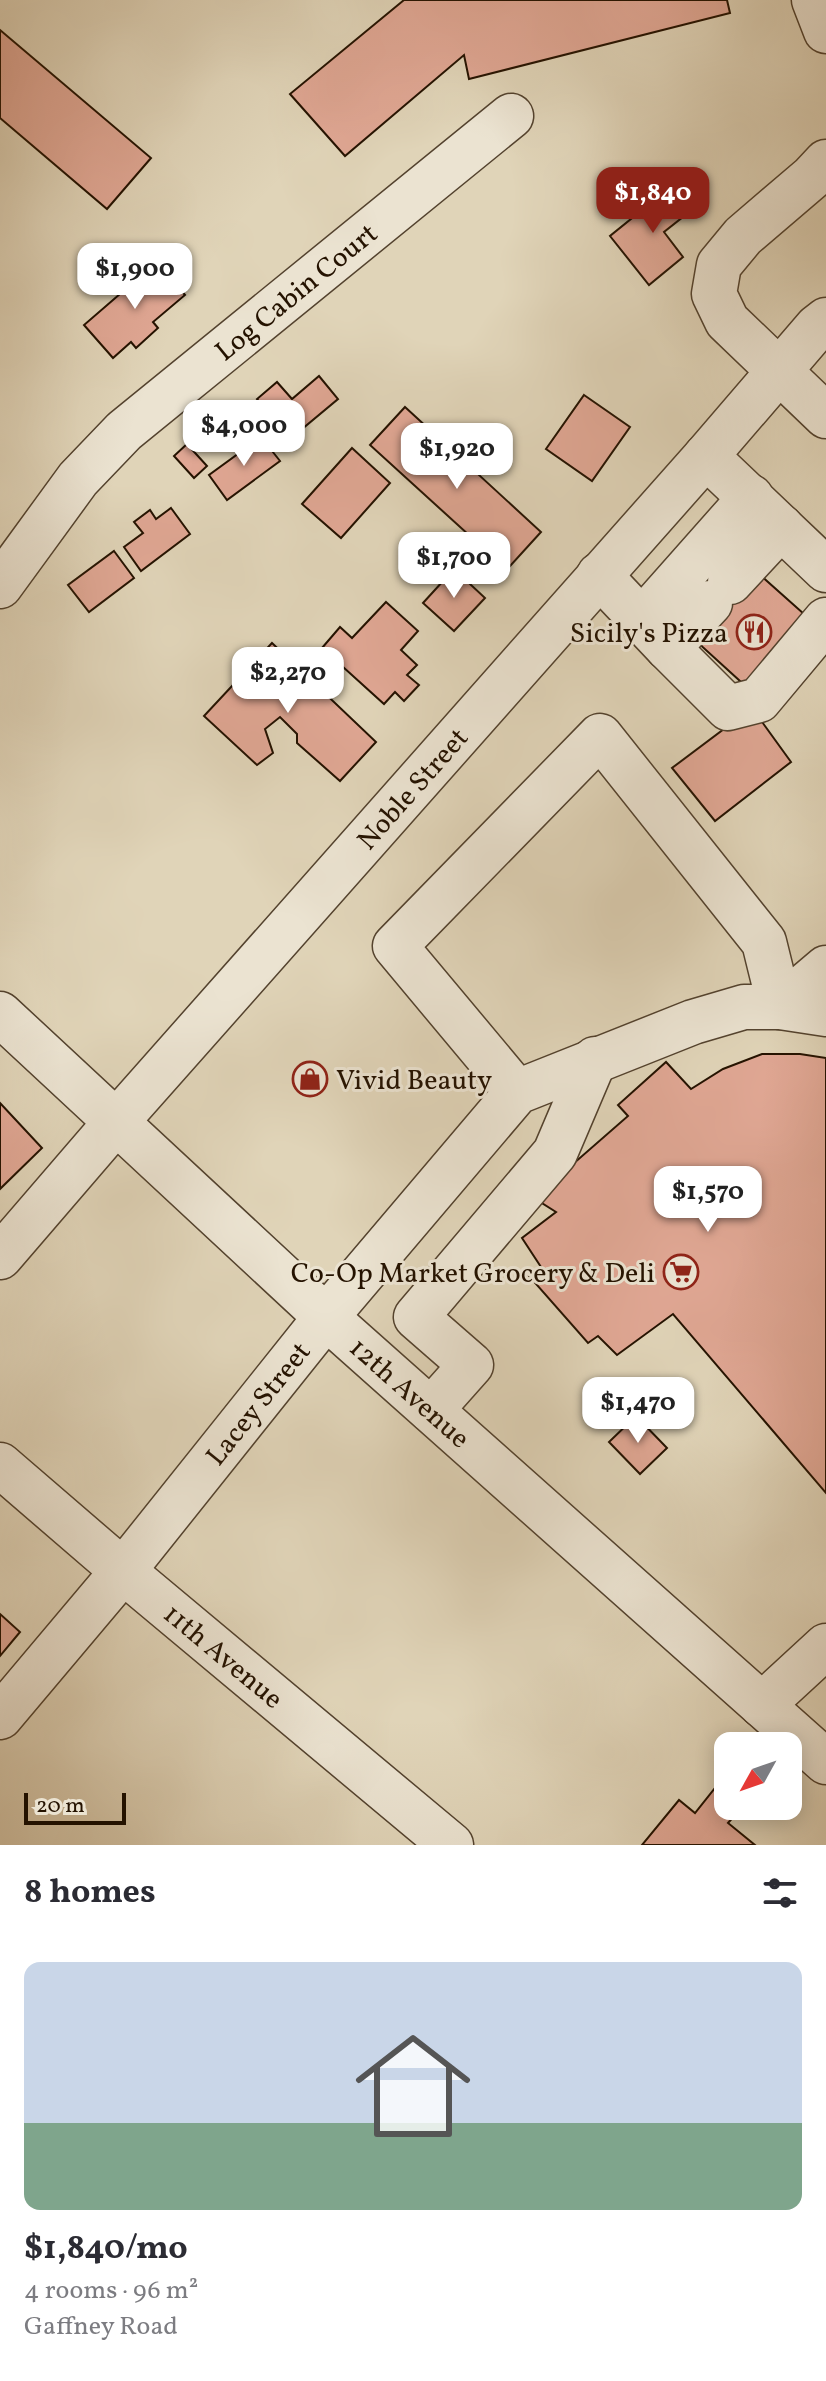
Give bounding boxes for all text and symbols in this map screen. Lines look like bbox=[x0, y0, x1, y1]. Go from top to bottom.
pin: $1,840 bbox=[588, 167, 718, 235]
text: $1,840 bbox=[614, 175, 692, 211]
street label: Log Cabin Court bbox=[207, 215, 387, 371]
pin: $1,900 bbox=[70, 243, 200, 311]
text: $1,900 bbox=[95, 251, 175, 287]
pin: $4,000 bbox=[179, 400, 309, 468]
text: $4,000 bbox=[201, 408, 287, 444]
pin: $1,920 bbox=[392, 423, 522, 491]
text: $1,920 bbox=[419, 431, 495, 467]
pin: $1,700 bbox=[389, 532, 519, 600]
text: $1,700 bbox=[416, 540, 492, 576]
restaurant icon: Sicily's Pizza bbox=[735, 613, 773, 651]
place label: Sicily's Pizza bbox=[570, 615, 728, 654]
pin: $2,270 bbox=[223, 647, 353, 715]
text: $2,270 bbox=[250, 655, 326, 691]
street label: Noble Street bbox=[349, 720, 478, 859]
shop icon: Vivid Beauty bbox=[291, 1060, 329, 1098]
place label: Vivid Beauty bbox=[336, 1062, 492, 1101]
pin: $1,570 bbox=[643, 1166, 773, 1234]
text: $1,570 bbox=[672, 1174, 744, 1210]
supermarket icon: Co-Op Market Grocery & Deli bbox=[662, 1253, 700, 1291]
place label: Co-Op Market Grocery & Deli bbox=[291, 1255, 655, 1294]
street label: 12th Avenue bbox=[340, 1330, 478, 1458]
street label: Lacey Street bbox=[198, 1334, 321, 1475]
pin: $1,470 bbox=[573, 1377, 703, 1445]
text: $1,470 bbox=[600, 1385, 676, 1421]
street label: 11th Avenue bbox=[154, 1596, 291, 1719]
north arrow bbox=[714, 1732, 802, 1820]
map controls bbox=[714, 1732, 802, 1820]
scale bar bbox=[24, 1789, 126, 1825]
text: 20 m bbox=[36, 1791, 85, 1822]
text: 8 homes bbox=[24, 1870, 156, 1917]
icon: filters bbox=[758, 1871, 802, 1915]
icon: home bbox=[341, 2014, 485, 2158]
text: $1,840/mo bbox=[24, 2226, 188, 2273]
text: 4 rooms · 96 m² bbox=[24, 2273, 198, 2309]
text: Gaffney Road bbox=[24, 2309, 178, 2345]

